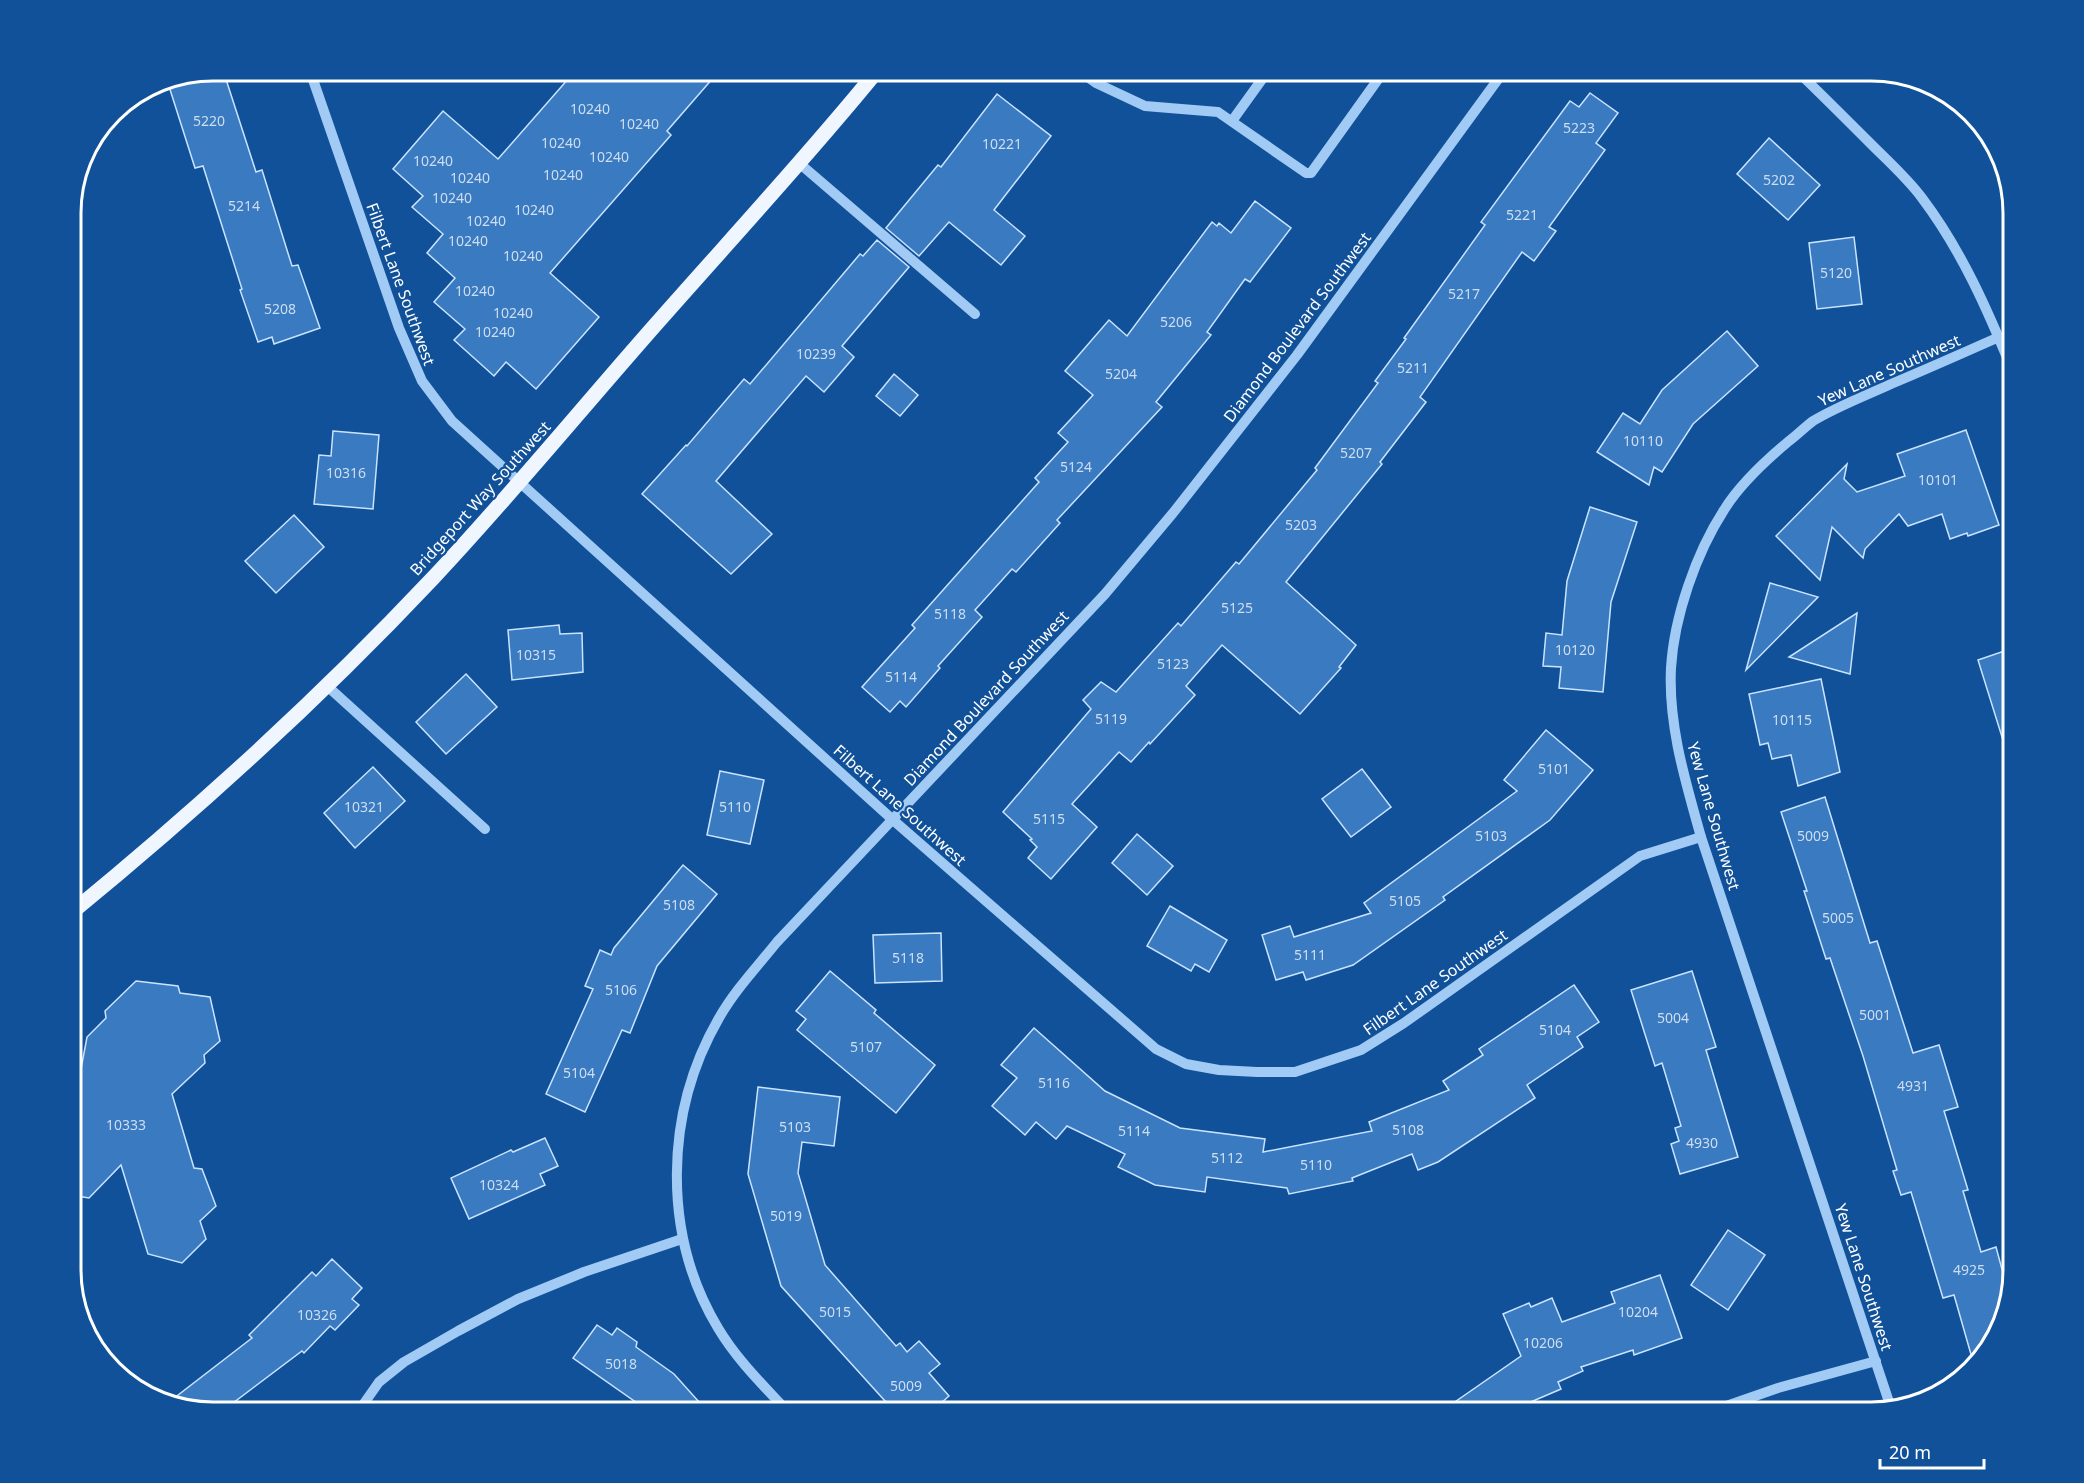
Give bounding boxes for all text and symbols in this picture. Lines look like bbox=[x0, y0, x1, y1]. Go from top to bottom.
house number: 10240 bbox=[570, 99, 610, 118]
house number: 5220 bbox=[193, 111, 225, 130]
house number: 10240 bbox=[619, 114, 659, 133]
house number: 5223 bbox=[1563, 118, 1595, 137]
house number: 10240 bbox=[541, 133, 581, 152]
house number: 10221 bbox=[982, 134, 1022, 153]
house number: 10240 bbox=[589, 147, 629, 166]
house number: 10240 bbox=[413, 151, 453, 170]
house number: 10240 bbox=[543, 165, 583, 184]
house number: 10240 bbox=[450, 168, 490, 187]
house number: 5202 bbox=[1763, 170, 1795, 189]
house number: 10240 bbox=[432, 188, 472, 207]
house number: 5214 bbox=[228, 196, 260, 215]
street label: Filbert Lane Southwest bbox=[361, 200, 441, 369]
house number: 10240 bbox=[514, 200, 554, 219]
house number: 5221 bbox=[1506, 205, 1538, 224]
house number: 10240 bbox=[466, 211, 506, 230]
street label: Diamond Boulevard Southwest bbox=[1218, 227, 1376, 426]
house number: 10240 bbox=[448, 231, 488, 250]
house number: 10240 bbox=[503, 246, 543, 265]
house number: 5120 bbox=[1820, 263, 1852, 282]
house number: 10240 bbox=[455, 281, 495, 300]
house number: 5217 bbox=[1448, 284, 1480, 303]
house number: 5208 bbox=[264, 299, 296, 318]
house number: 10240 bbox=[493, 303, 533, 322]
house number: 5206 bbox=[1160, 312, 1192, 331]
house number: 10240 bbox=[475, 322, 515, 341]
street label: Yew Lane Southwest bbox=[1815, 329, 1964, 411]
house number: 10239 bbox=[796, 344, 836, 363]
house number: 5211 bbox=[1397, 358, 1429, 377]
house number: 5204 bbox=[1105, 364, 1137, 383]
street label: Bridgeport Way Southwest bbox=[405, 416, 556, 580]
house number: 10110 bbox=[1623, 431, 1663, 450]
house number: 5207 bbox=[1340, 443, 1372, 462]
house number: 5124 bbox=[1060, 457, 1092, 476]
house number: 10316 bbox=[326, 463, 366, 482]
house number: 10101 bbox=[1918, 470, 1958, 489]
house number: 5203 bbox=[1285, 515, 1317, 534]
house number: 5125 bbox=[1221, 598, 1253, 617]
house number: 5118 bbox=[934, 604, 966, 623]
street label: Diamond Boulevard Southwest bbox=[899, 605, 1073, 791]
house number: 10120 bbox=[1555, 640, 1595, 659]
house number: 10315 bbox=[516, 645, 556, 664]
house number: 5123 bbox=[1157, 654, 1189, 673]
house number: 5114 bbox=[885, 667, 917, 686]
house number: 5119 bbox=[1095, 709, 1127, 728]
house number: 10115 bbox=[1772, 710, 1812, 729]
street label: Filbert Lane Southwest bbox=[829, 739, 971, 871]
street label: Yew Lane Southwest bbox=[1682, 739, 1746, 893]
house number: 5101 bbox=[1538, 759, 1570, 778]
house number: 10321 bbox=[344, 797, 384, 816]
house number: 5110 bbox=[719, 797, 751, 816]
house number: 5115 bbox=[1033, 809, 1065, 828]
house number: 5103 bbox=[1475, 826, 1507, 845]
house number: 5009 bbox=[1797, 826, 1829, 845]
house number: 5105 bbox=[1389, 891, 1421, 910]
house number: 5108 bbox=[663, 895, 695, 914]
house number: 5005 bbox=[1822, 908, 1854, 927]
street label: Filbert Lane Southwest bbox=[1358, 924, 1512, 1040]
house number: 5111 bbox=[1294, 945, 1326, 964]
house number: 5118 bbox=[892, 948, 924, 967]
house number: 5106 bbox=[605, 980, 637, 999]
house number: 5001 bbox=[1859, 1005, 1891, 1024]
house number: 5004 bbox=[1657, 1008, 1689, 1027]
house number: 5104 bbox=[1539, 1020, 1571, 1039]
house number: 5107 bbox=[850, 1037, 882, 1056]
house number: 5104 bbox=[563, 1063, 595, 1082]
house number: 5116 bbox=[1038, 1073, 1070, 1092]
house number: 4931 bbox=[1897, 1076, 1929, 1095]
house number: 10333 bbox=[106, 1115, 146, 1134]
house number: 5103 bbox=[779, 1117, 811, 1136]
house number: 5108 bbox=[1392, 1120, 1424, 1139]
house number: 5114 bbox=[1118, 1121, 1150, 1140]
house number: 4930 bbox=[1686, 1133, 1718, 1152]
house number: 5112 bbox=[1211, 1148, 1243, 1167]
house number: 5110 bbox=[1300, 1155, 1332, 1174]
house number: 10324 bbox=[479, 1175, 519, 1194]
street label: Yew Lane Southwest bbox=[1830, 1201, 1898, 1353]
house number: 5019 bbox=[770, 1206, 802, 1225]
house number: 4925 bbox=[1953, 1260, 1985, 1279]
house number: 5015 bbox=[819, 1302, 851, 1321]
house number: 10204 bbox=[1618, 1302, 1658, 1321]
house number: 10326 bbox=[297, 1305, 337, 1324]
house number: 10206 bbox=[1523, 1333, 1563, 1352]
house number: 5018 bbox=[605, 1354, 637, 1373]
house number: 5009 bbox=[890, 1376, 922, 1395]
scale bar bbox=[1880, 1432, 1984, 1470]
text: 20 m bbox=[1889, 1440, 1931, 1464]

